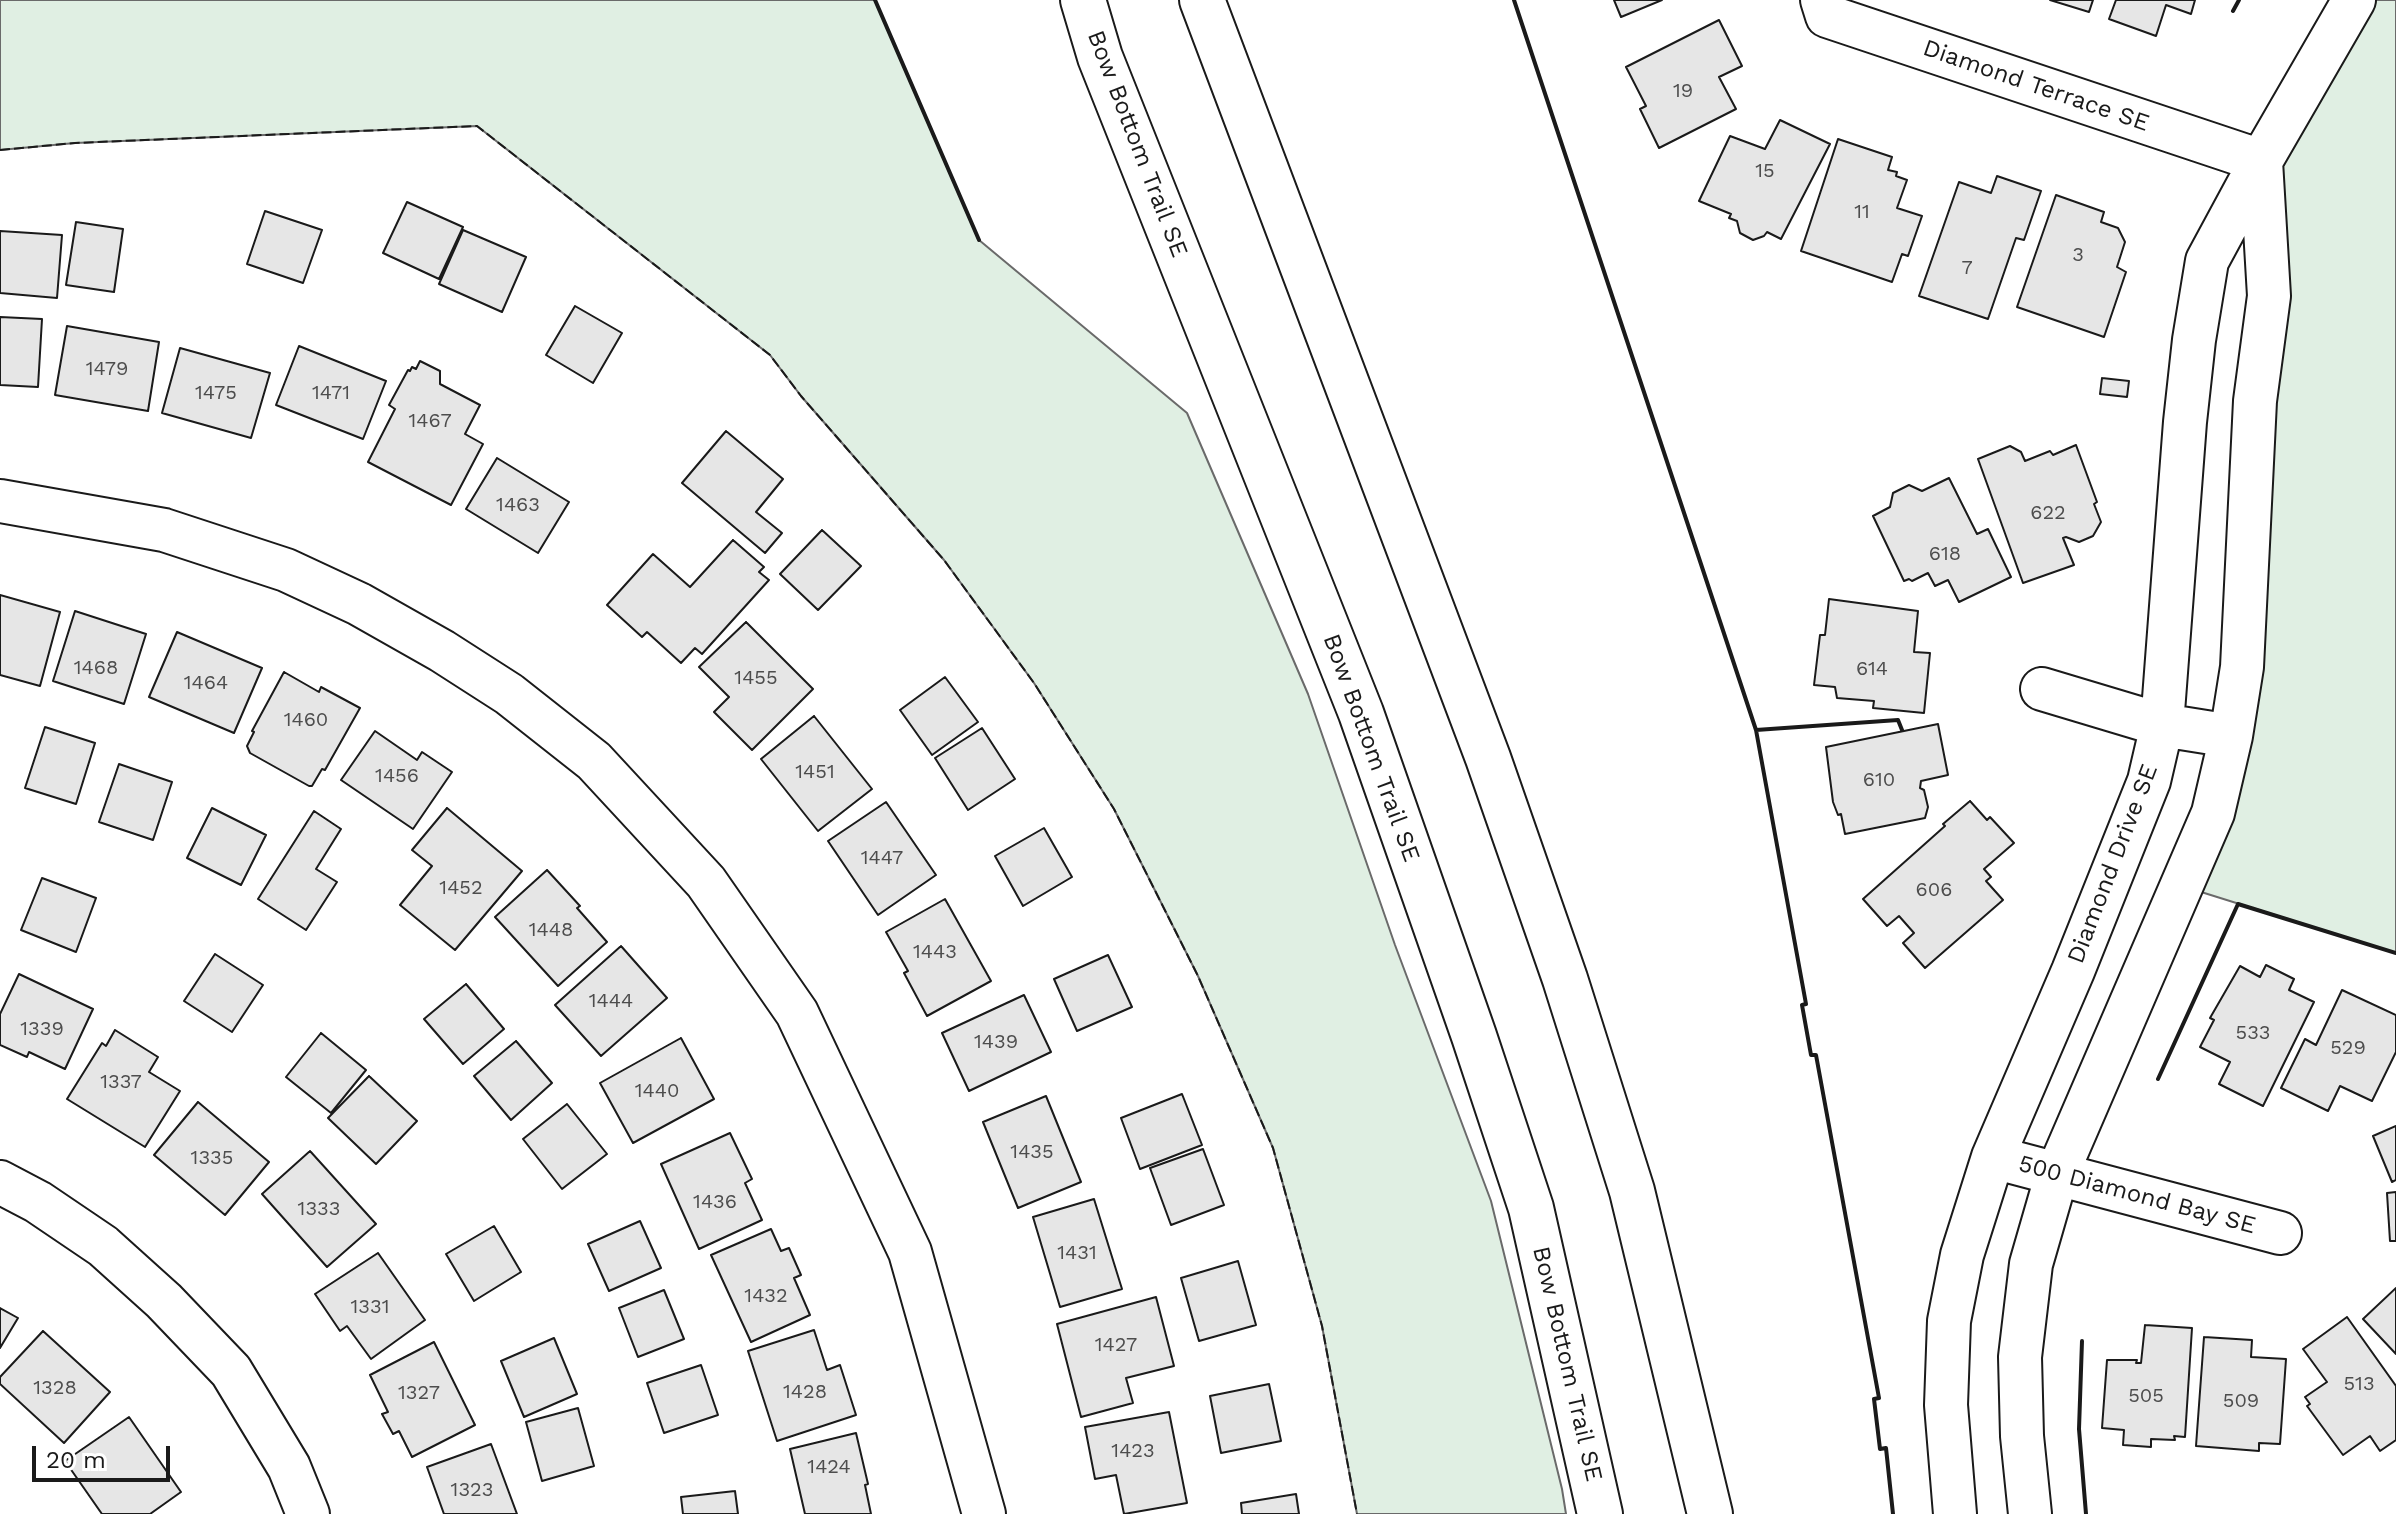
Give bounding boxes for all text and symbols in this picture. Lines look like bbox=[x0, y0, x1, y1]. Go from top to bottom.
street label: Bow Bottom Trail SE bbox=[1080, 27, 1194, 261]
street label: Diamond Terrace SE bbox=[1919, 34, 2153, 138]
house number: 19 bbox=[1673, 79, 1693, 103]
house number: 15 bbox=[1755, 159, 1775, 183]
house number: 11 bbox=[1854, 200, 1870, 224]
house number: 3 bbox=[2072, 243, 2084, 267]
house number: 7 bbox=[1961, 256, 1973, 280]
house number: 1479 bbox=[86, 357, 128, 381]
house number: 1475 bbox=[195, 381, 237, 405]
house number: 1471 bbox=[312, 381, 350, 405]
house number: 1467 bbox=[408, 409, 452, 433]
house number: 1463 bbox=[496, 493, 540, 517]
house number: 622 bbox=[2030, 501, 2066, 525]
house number: 618 bbox=[1929, 542, 1961, 566]
street label: Bow Bottom Trail SE bbox=[1316, 630, 1426, 866]
house number: 1468 bbox=[74, 656, 118, 680]
house number: 614 bbox=[1856, 657, 1888, 681]
house number: 1455 bbox=[734, 666, 778, 690]
house number: 1464 bbox=[184, 671, 228, 695]
house number: 1460 bbox=[284, 708, 328, 732]
house number: 1451 bbox=[795, 760, 835, 784]
street label: Diamond Drive SE bbox=[2062, 760, 2164, 968]
house number: 1456 bbox=[375, 764, 419, 788]
house number: 610 bbox=[1863, 768, 1895, 792]
house number: 1447 bbox=[861, 846, 903, 870]
house number: 1452 bbox=[439, 876, 483, 900]
house number: 606 bbox=[1916, 878, 1952, 902]
house number: 1448 bbox=[529, 918, 573, 942]
house number: 1443 bbox=[913, 940, 957, 964]
house number: 1444 bbox=[589, 989, 633, 1013]
house number: 1339 bbox=[20, 1017, 64, 1041]
house number: 533 bbox=[2236, 1021, 2270, 1045]
house number: 1439 bbox=[974, 1030, 1018, 1054]
house number: 529 bbox=[2330, 1036, 2366, 1060]
house number: 1337 bbox=[100, 1070, 142, 1094]
house number: 1440 bbox=[635, 1079, 679, 1103]
house number: 1435 bbox=[1010, 1140, 1054, 1164]
house number: 1335 bbox=[191, 1146, 233, 1170]
street label: 500 Diamond Bay SE bbox=[2015, 1149, 2259, 1241]
house number: 1436 bbox=[693, 1190, 737, 1214]
house number: 1333 bbox=[298, 1197, 340, 1221]
house number: 1431 bbox=[1057, 1241, 1097, 1265]
street label: Bow Bottom Trail SE bbox=[1526, 1244, 1608, 1484]
house number: 1432 bbox=[744, 1284, 788, 1308]
house number: 1331 bbox=[351, 1295, 389, 1319]
house number: 1427 bbox=[1095, 1333, 1137, 1357]
house number: 513 bbox=[2343, 1372, 2375, 1396]
house number: 1328 bbox=[33, 1376, 77, 1400]
house number: 1428 bbox=[783, 1380, 827, 1404]
house number: 1327 bbox=[398, 1381, 440, 1405]
house number: 505 bbox=[2128, 1384, 2164, 1408]
house number: 509 bbox=[2223, 1389, 2259, 1413]
scale bar bbox=[36, 1430, 174, 1480]
house number: 1423 bbox=[1111, 1439, 1155, 1463]
text: 20 m bbox=[46, 1446, 106, 1474]
house number: 1424 bbox=[807, 1455, 851, 1479]
house number: 1323 bbox=[451, 1478, 493, 1502]

